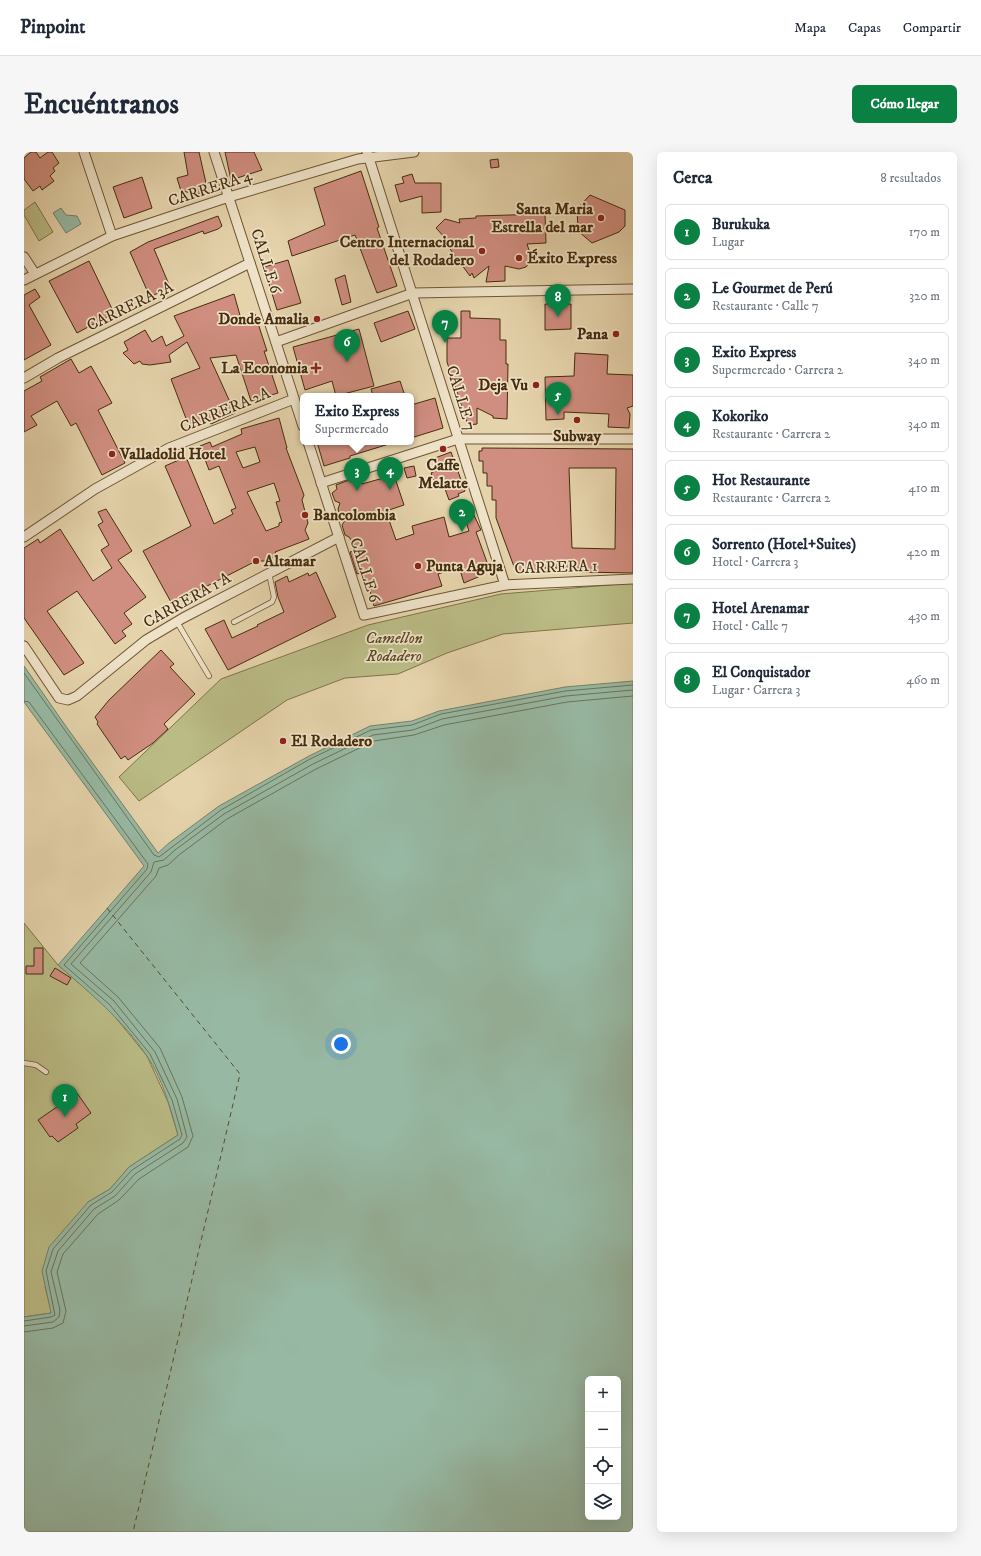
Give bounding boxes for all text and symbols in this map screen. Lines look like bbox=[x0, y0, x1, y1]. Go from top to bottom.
text: Pinpoint bbox=[20, 16, 85, 39]
text: Mapa bbox=[794, 19, 826, 37]
text: Capas bbox=[848, 19, 881, 37]
text: Compartir bbox=[903, 19, 961, 37]
button: Cómo llegar bbox=[852, 85, 957, 123]
text: Encuéntranos bbox=[24, 87, 179, 122]
street label: CARRERA 4 bbox=[166, 165, 255, 211]
text: Cerca bbox=[673, 167, 712, 189]
text: 8 resultados bbox=[880, 170, 941, 186]
place label: Santa Maria Estrella del mar bbox=[491, 199, 594, 237]
marker: Santa Maria Estrella del mar bbox=[596, 213, 606, 223]
text: Burukuka bbox=[712, 215, 770, 234]
text: 1 bbox=[685, 224, 689, 240]
text: 170 m bbox=[909, 224, 940, 240]
street label: CALLE 6 bbox=[246, 226, 286, 297]
place label: Centro Internacional del Rodadero bbox=[340, 232, 475, 270]
text: Lugar bbox=[712, 234, 744, 250]
marker: Centro Internacional del Rodadero bbox=[477, 246, 487, 256]
place label: Éxito Express bbox=[527, 248, 618, 268]
marker: Éxito Express bbox=[514, 253, 524, 263]
street label: CARRERA 3A bbox=[83, 276, 177, 336]
text: Le Gourmet de Perú bbox=[712, 279, 833, 298]
pin: 8 bbox=[545, 284, 571, 317]
text: 2 bbox=[684, 288, 690, 304]
text: 320 m bbox=[909, 288, 940, 304]
text: Restaurante · Calle 7 bbox=[712, 298, 819, 314]
place label: Donde Amalia bbox=[218, 309, 310, 329]
pin: 7 bbox=[432, 310, 458, 343]
marker: Donde Amalia bbox=[312, 314, 322, 324]
place label: Pana bbox=[577, 324, 609, 344]
pin: 6 bbox=[334, 329, 360, 362]
marker: Pana bbox=[611, 329, 621, 339]
text: Exito Express bbox=[712, 343, 796, 362]
text: 3 bbox=[685, 352, 689, 368]
text: 340 m bbox=[908, 352, 940, 368]
place label: La Economia bbox=[221, 358, 309, 378]
text: Supermercado · Carrera 2 bbox=[712, 362, 843, 378]
marker: La Economia bbox=[311, 363, 321, 373]
street label: CALLE 7 bbox=[442, 363, 480, 433]
place label: Deja Vu bbox=[478, 375, 528, 395]
marker: Deja Vu bbox=[531, 380, 541, 390]
street label: CARRERA 2A bbox=[177, 382, 274, 437]
pin: 5 bbox=[545, 382, 571, 415]
popup bbox=[300, 393, 414, 445]
text: Exito Express bbox=[315, 402, 399, 421]
text: Kokoriko bbox=[712, 407, 768, 426]
marker: Subway bbox=[572, 415, 582, 425]
text: 4 bbox=[683, 416, 691, 432]
text: 340 m bbox=[908, 416, 940, 432]
text: Supermercado bbox=[315, 421, 388, 437]
place label: Subway bbox=[553, 426, 601, 446]
text: Restaurante · Carrera 2 bbox=[712, 426, 830, 442]
place label: Valladolid Hotel bbox=[119, 444, 227, 464]
marker: Caffe Melatte bbox=[438, 444, 448, 454]
marker: Valladolid Hotel bbox=[107, 449, 117, 459]
place label: Caffe Melatte bbox=[418, 455, 468, 493]
pin: 4 bbox=[377, 457, 403, 490]
pin: 3 bbox=[344, 458, 370, 491]
text: Hot Restaurante bbox=[712, 471, 810, 490]
text: 5 bbox=[684, 480, 690, 496]
text: 410 m bbox=[908, 480, 940, 496]
text: Restaurante · Carrera 2 bbox=[712, 490, 830, 506]
pin: 2 bbox=[449, 499, 475, 532]
place label: Bancolombia bbox=[313, 505, 397, 525]
marker: Bancolombia bbox=[300, 510, 310, 520]
street label: CALLE 6 bbox=[345, 535, 385, 606]
text: Sorrento (Hotel+Suites) bbox=[712, 535, 856, 554]
text: 6 bbox=[684, 544, 690, 560]
text: 420 m bbox=[907, 544, 940, 560]
place label: Altamar bbox=[263, 551, 317, 571]
text: Hotel · Carrera 3 bbox=[712, 554, 798, 570]
marker: Altamar bbox=[251, 556, 261, 566]
place label: Punta Aguja bbox=[426, 556, 504, 576]
street label: CARRERA 1 bbox=[514, 556, 598, 578]
marker: Punta Aguja bbox=[413, 561, 423, 571]
street label: CARRERA 1 A bbox=[140, 567, 235, 632]
text: Hotel Arenamar bbox=[712, 599, 809, 618]
text: 7 bbox=[684, 608, 690, 624]
text: 430 m bbox=[908, 608, 940, 624]
text: Hotel · Calle 7 bbox=[712, 618, 788, 634]
park label: Camellon Rodadero bbox=[365, 628, 423, 666]
text: El Conquistador bbox=[712, 663, 810, 682]
text: 8 bbox=[684, 672, 690, 688]
text: 460 m bbox=[906, 672, 940, 688]
text: Lugar · Carrera 3 bbox=[712, 682, 800, 698]
place label: El Rodadero bbox=[291, 731, 372, 751]
marker: El Rodadero bbox=[278, 736, 288, 746]
your location bbox=[331, 1034, 351, 1054]
pin: 1 bbox=[52, 1084, 78, 1117]
map controls bbox=[585, 1376, 621, 1520]
button: + bbox=[585, 1376, 621, 1412]
button: − bbox=[585, 1412, 621, 1448]
button: locate bbox=[585, 1448, 621, 1484]
button: layers bbox=[585, 1484, 621, 1520]

